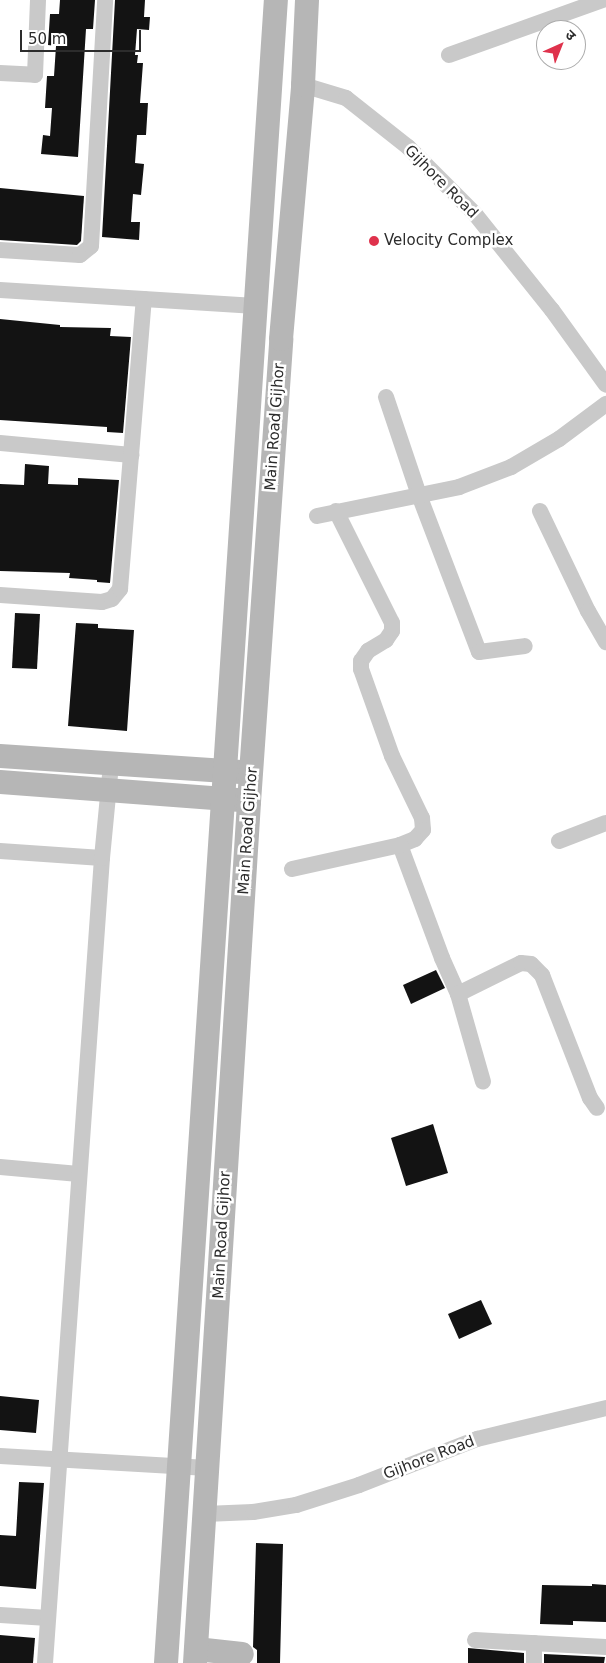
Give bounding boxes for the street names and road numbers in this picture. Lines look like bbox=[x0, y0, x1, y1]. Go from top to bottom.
street label: Gijhore Road bbox=[401, 142, 481, 222]
street label: Main Road Gijhor bbox=[262, 363, 288, 491]
street label: Main Road Gijhor bbox=[235, 767, 261, 895]
street label: Main Road Gijhor bbox=[210, 1171, 234, 1299]
street label: Gijhore Road bbox=[381, 1432, 477, 1484]

